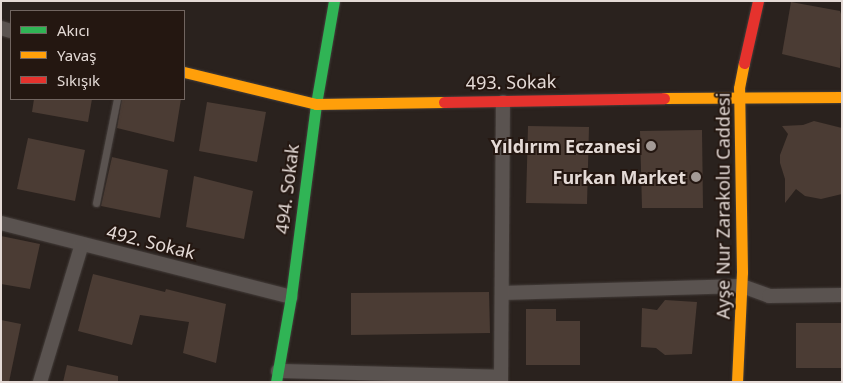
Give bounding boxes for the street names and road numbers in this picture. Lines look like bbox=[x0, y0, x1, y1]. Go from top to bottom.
street label: 493. Sokak bbox=[466, 70, 556, 94]
street label: Ayşe Nur Zarakolu Caddesi bbox=[712, 93, 734, 319]
street label: 494. Sokak bbox=[271, 143, 303, 235]
street label: 492. Sokak bbox=[104, 221, 198, 263]

